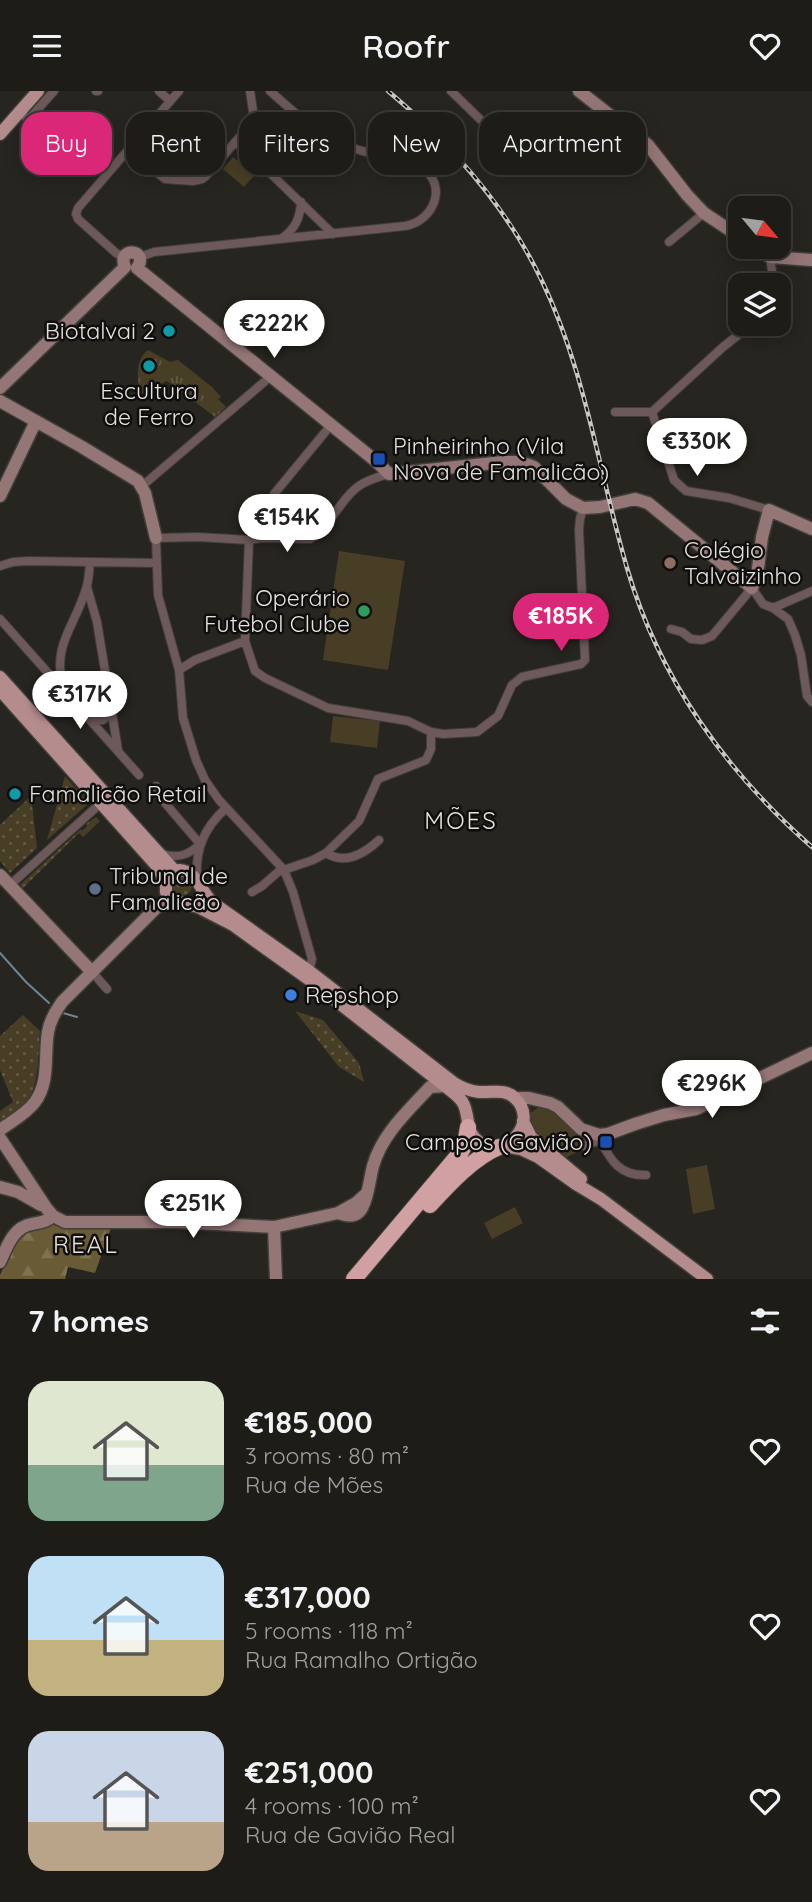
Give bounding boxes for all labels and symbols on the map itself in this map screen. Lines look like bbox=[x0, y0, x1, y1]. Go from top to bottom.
north arrow bbox=[728, 196, 791, 259]
pin: €222K bbox=[225, 301, 323, 360]
place label: Biotalvai 2 bbox=[45, 316, 155, 345]
marker: Biotalvai 2 bbox=[161, 323, 177, 339]
marker: Escultura de Ferro bbox=[141, 358, 157, 374]
place label: Escultura de Ferro bbox=[100, 376, 198, 431]
pin: €330K bbox=[648, 419, 746, 478]
place label: Pinheirinho (Vila Nova de Famalicão) bbox=[393, 431, 609, 486]
marker: Pinheirinho (Vila Nova de Famalicão) bbox=[371, 451, 387, 467]
pin: €154K bbox=[238, 495, 336, 554]
place label: Colégio Talvaizinho bbox=[684, 535, 801, 590]
marker: Colégio Talvaizinho bbox=[662, 555, 678, 571]
place label: Operário Futebol Clube bbox=[204, 583, 350, 638]
pin: €185K bbox=[512, 594, 610, 653]
marker: Operário Futebol Clube bbox=[356, 603, 372, 619]
pin: €317K bbox=[31, 671, 129, 731]
place label: Famalicão Retail bbox=[29, 779, 207, 808]
marker: Famalicão Retail bbox=[7, 786, 23, 802]
district label: MÕES bbox=[424, 805, 498, 835]
place label: Tribunal de Famalicão bbox=[109, 861, 228, 916]
marker: Tribunal de Famalicão bbox=[87, 881, 103, 897]
place label: Repshop bbox=[305, 980, 399, 1009]
marker: Repshop bbox=[283, 987, 299, 1003]
pin: €296K bbox=[663, 1061, 761, 1120]
place label: Campos (Gavião) bbox=[405, 1127, 592, 1156]
marker: Campos (Gavião) bbox=[598, 1134, 614, 1150]
pin: €251K bbox=[144, 1181, 242, 1240]
district label: REAL bbox=[53, 1229, 119, 1259]

